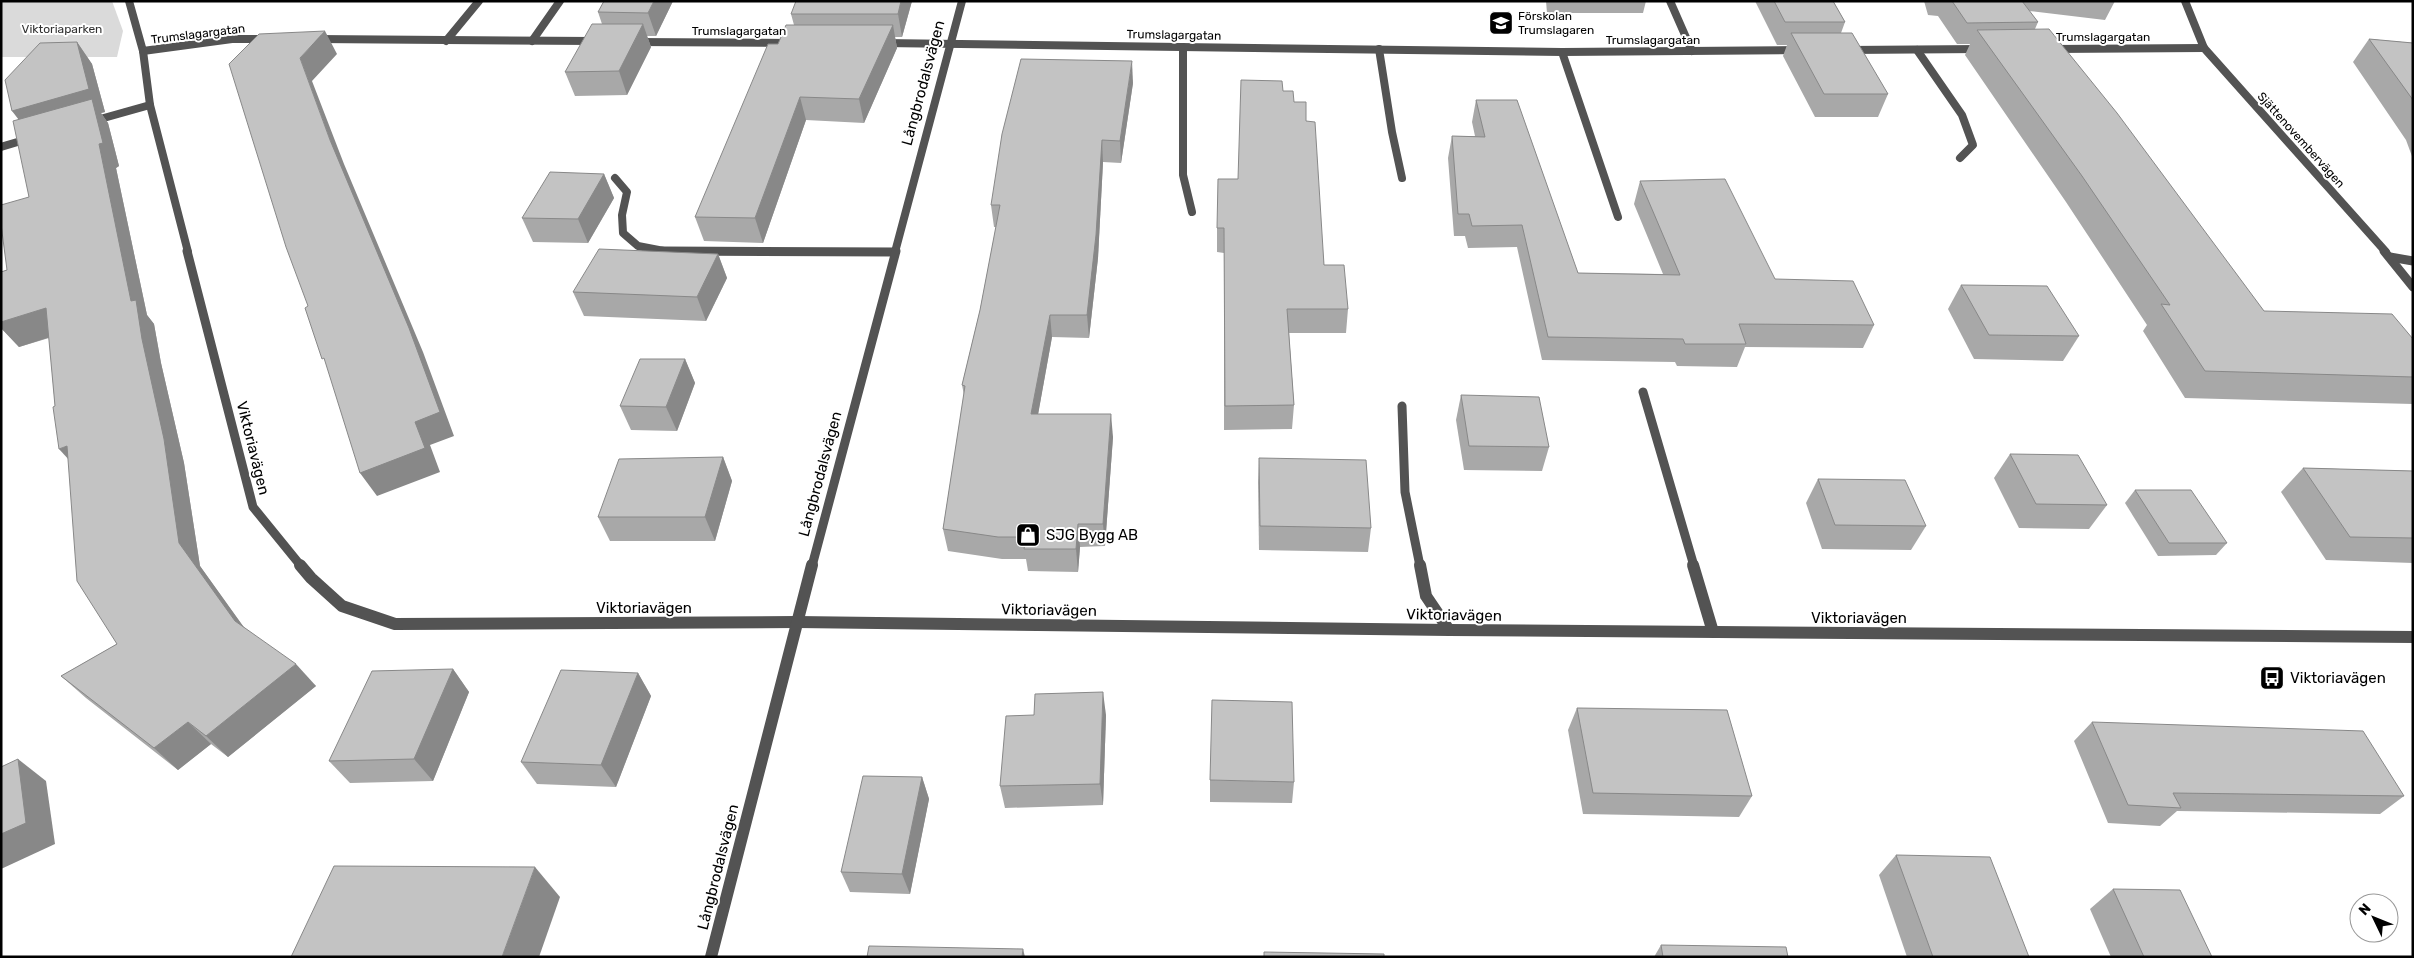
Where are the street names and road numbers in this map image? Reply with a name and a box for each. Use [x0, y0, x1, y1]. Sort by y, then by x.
street label: Långbrodalsvägen [898, 18, 948, 148]
street label: Trumslagargatan [150, 21, 246, 47]
street label: Trumslagargatan [692, 24, 786, 38]
street label: Trumslagargatan [1127, 27, 1221, 43]
street label: Trumslagargatan [2056, 30, 2150, 44]
street label: Trumslagargatan [1606, 33, 1700, 47]
street label: Sjättenovembervägen [2254, 89, 2348, 191]
street label: Viktoriavägen [233, 399, 273, 497]
street label: Långbrodalsvägen [795, 409, 845, 539]
street label: Viktoriavägen [596, 599, 692, 617]
street label: Viktoriavägen [1001, 600, 1097, 620]
street label: Viktoriavägen [1406, 605, 1502, 625]
street label: Viktoriavägen [1811, 609, 1907, 627]
street label: Långbrodalsvägen [694, 802, 742, 932]

